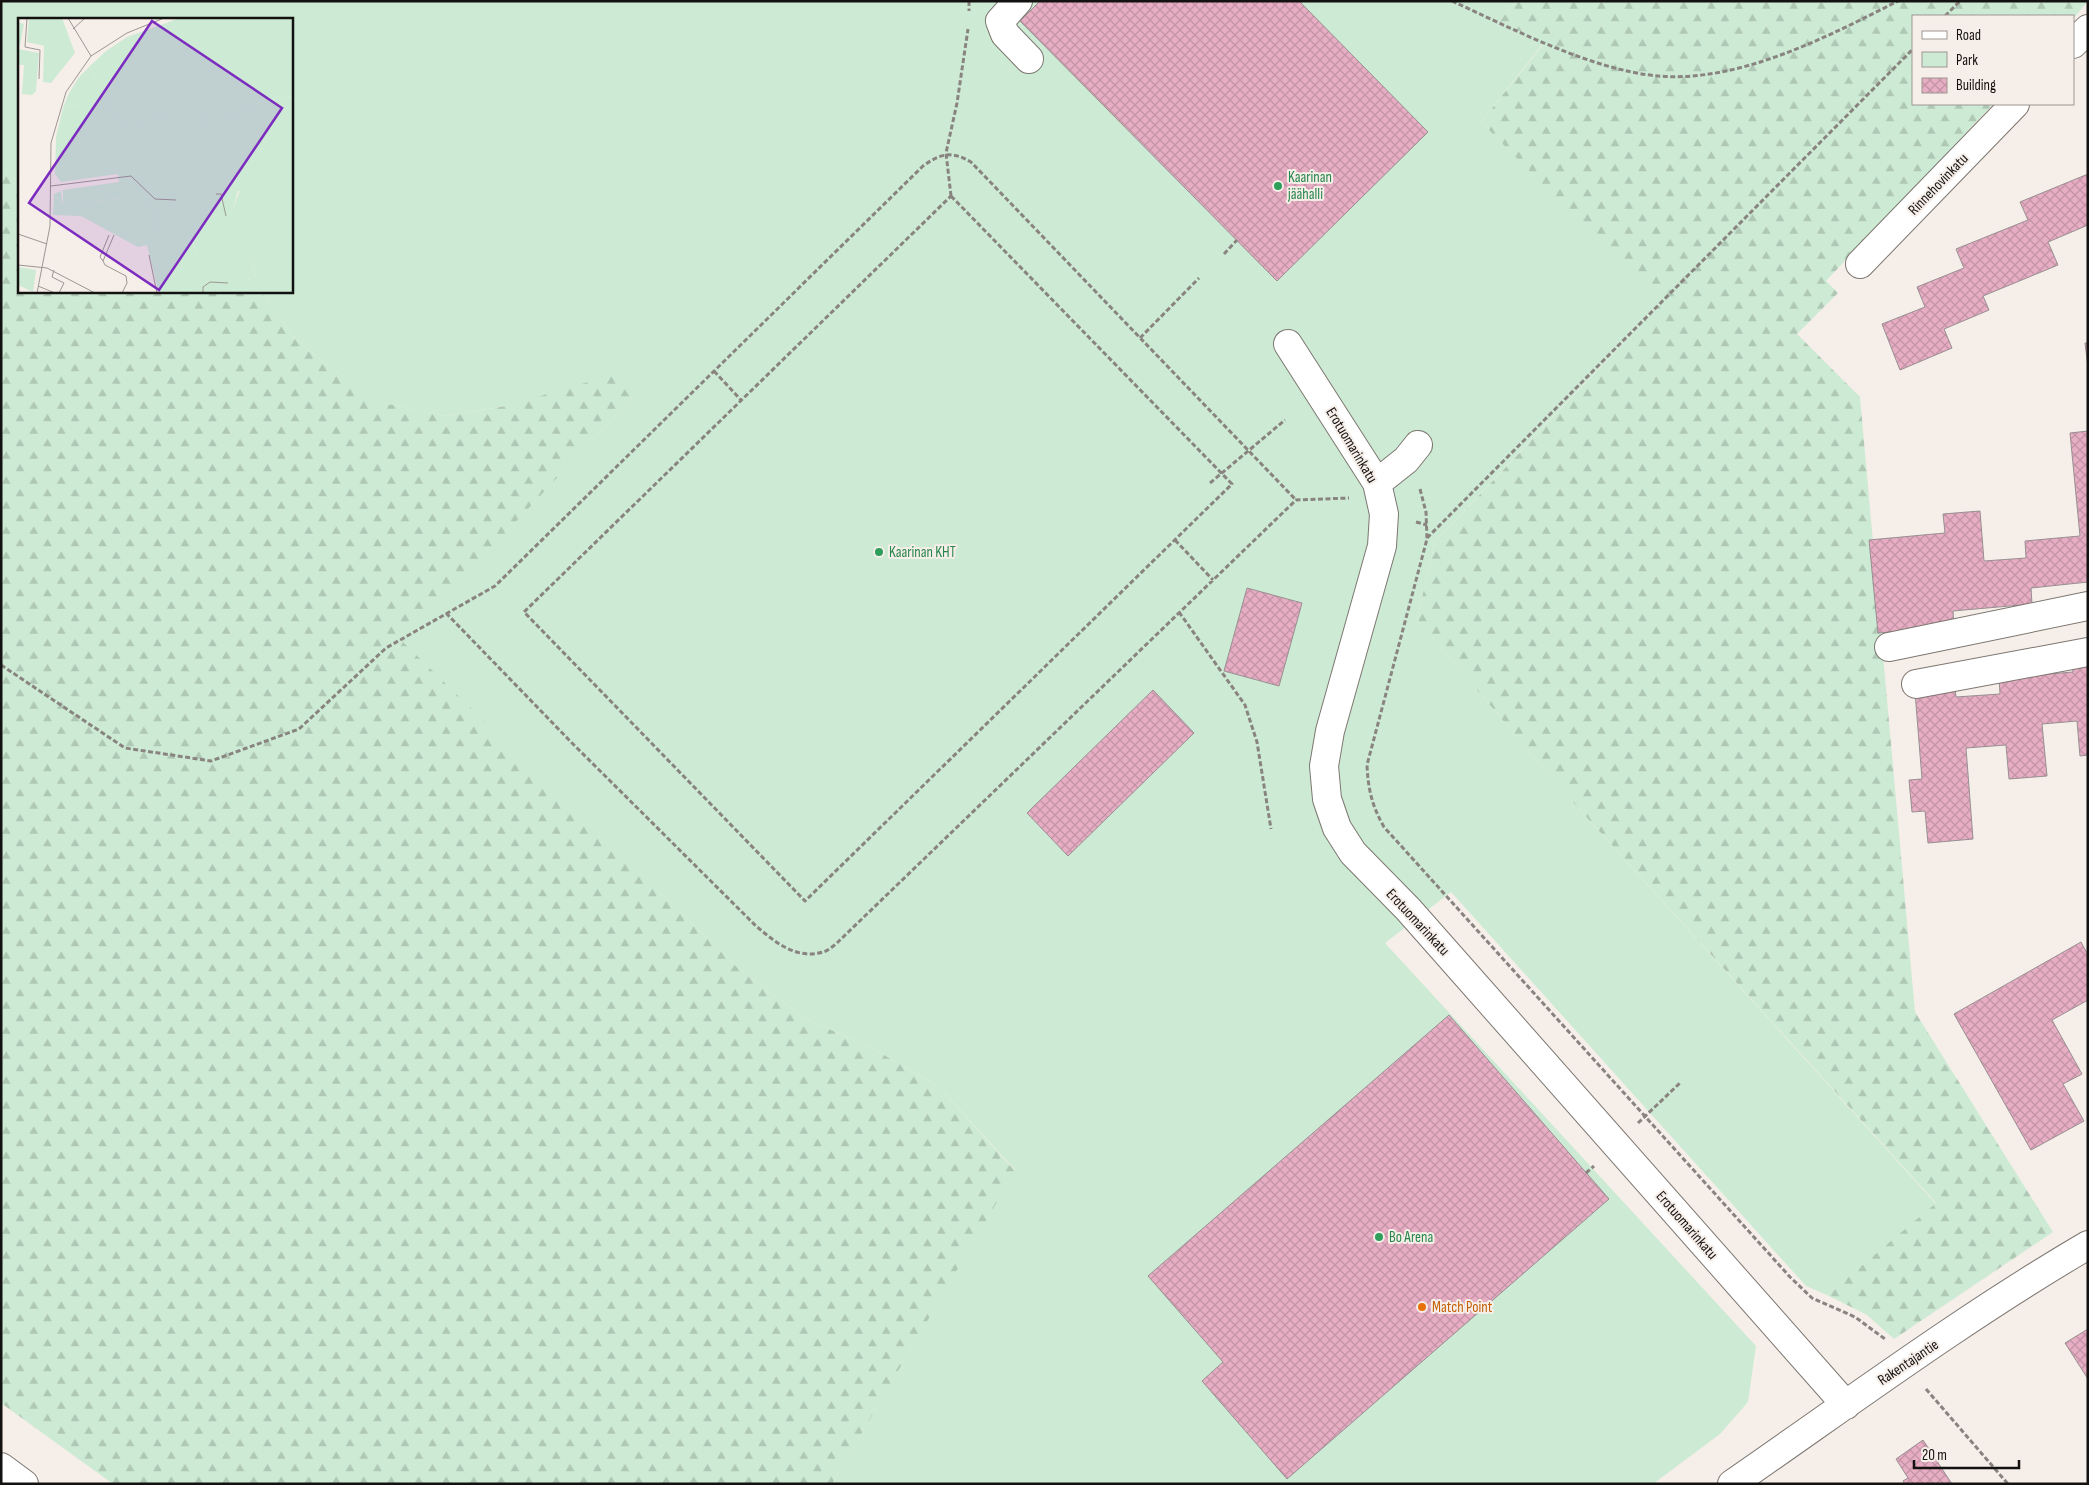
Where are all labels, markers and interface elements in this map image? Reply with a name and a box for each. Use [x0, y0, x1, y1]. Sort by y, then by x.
legend [1912, 15, 2074, 105]
inset map [18, 18, 292, 292]
text: Road [1956, 26, 1981, 45]
text: Park [1956, 51, 1978, 70]
text: Building [1956, 76, 1996, 95]
street label: Rinnehovinkatu [1904, 150, 1972, 219]
place label: Kaarinan jäähalli [1287, 168, 1332, 204]
marker: Kaarinan jäähalli [1272, 180, 1284, 192]
street label: Erotuomarinkatu [1322, 404, 1382, 486]
place label: Kaarinan KHT [889, 543, 956, 562]
marker: Kaarinan KHT [873, 546, 885, 558]
street label: Erotuomarinkatu [1382, 885, 1454, 960]
street label: Erotuomarinkatu [1652, 1187, 1722, 1264]
place label: Bo Arena [1389, 1228, 1434, 1247]
marker: Bo Arena [1373, 1231, 1385, 1243]
place label: Match Point [1432, 1298, 1493, 1317]
marker: Match Point [1416, 1301, 1428, 1313]
street label: Rakentajantie [1874, 1335, 1942, 1390]
scale bar [1914, 1438, 2019, 1470]
text: 20 m [1922, 1446, 1947, 1465]

